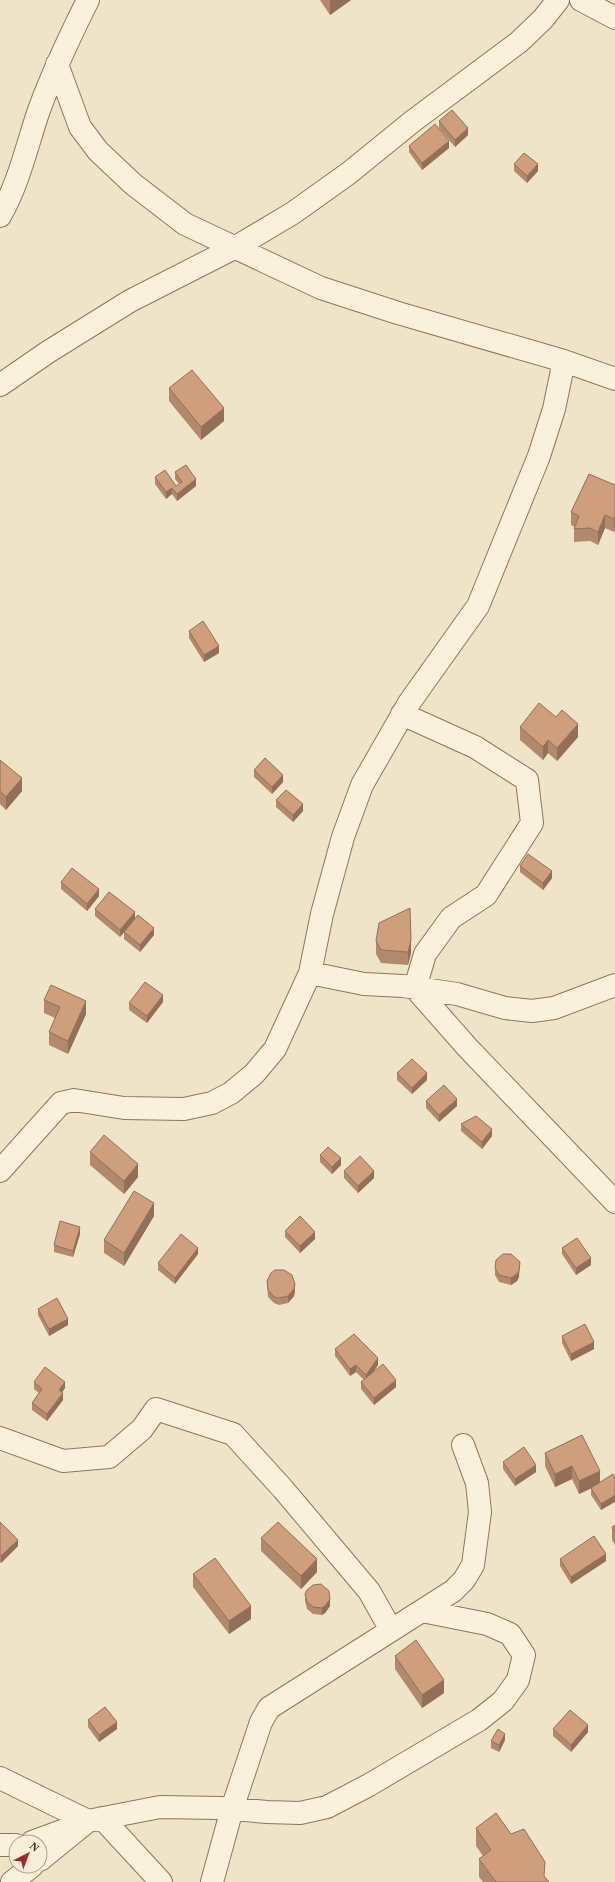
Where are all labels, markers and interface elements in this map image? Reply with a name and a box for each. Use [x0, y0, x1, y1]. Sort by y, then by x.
north arrow [8, 1834, 48, 1874]
text: N [28, 1839, 42, 1854]

